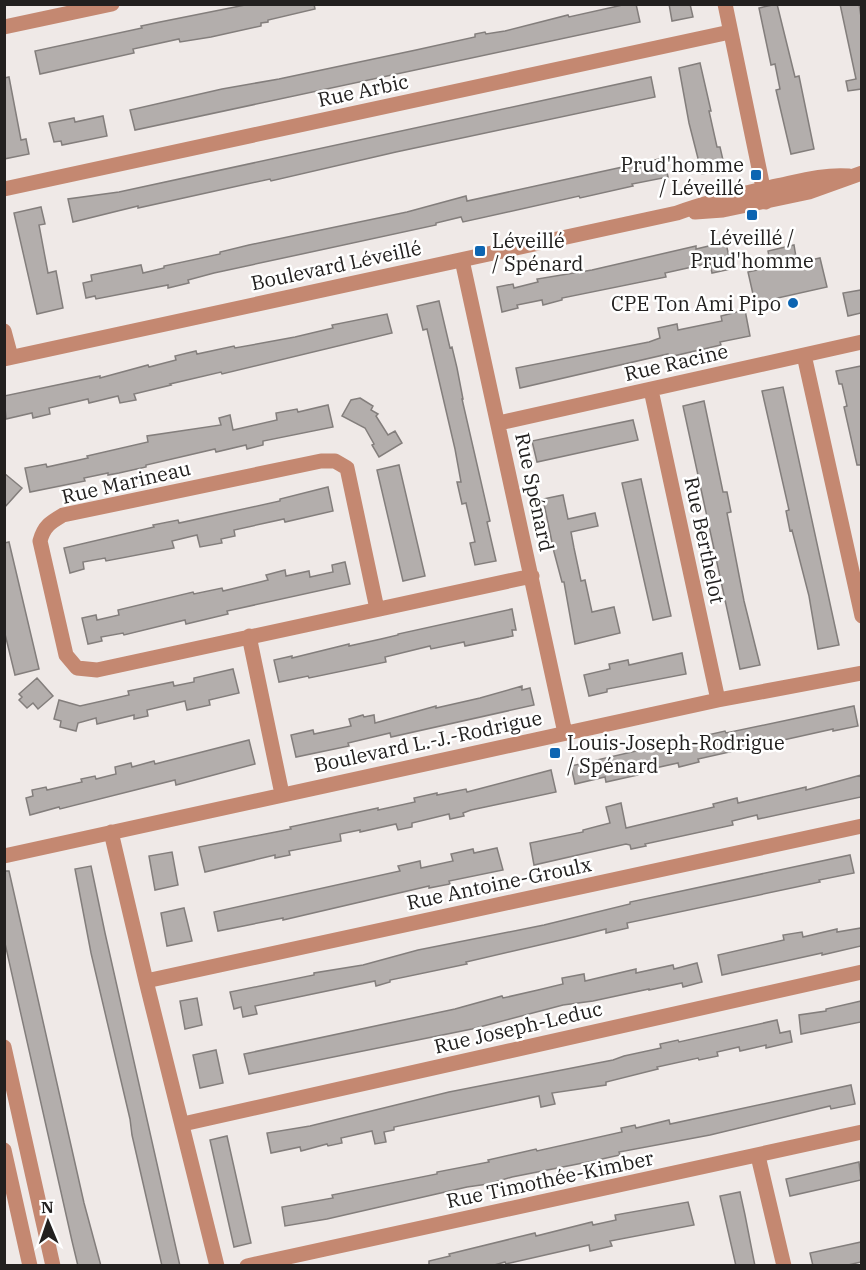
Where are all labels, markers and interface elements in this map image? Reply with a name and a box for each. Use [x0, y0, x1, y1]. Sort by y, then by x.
street label: Rue Arbic [315, 67, 411, 113]
place label: Prud'homme / Léveillé [620, 151, 744, 201]
marker: Prud'homme / Léveillé [749, 168, 763, 182]
marker: Léveillé / Prud'homme [745, 208, 759, 222]
place label: Léveillé / Prud'homme [690, 224, 814, 274]
place label: Léveillé / Spénard [492, 227, 584, 277]
street label: Boulevard Léveillé [248, 234, 424, 296]
marker: Léveillé / Spénard [473, 244, 487, 258]
place label: CPE Ton Ami Pipo [611, 290, 781, 317]
marker: CPE Ton Ami Pipo [786, 296, 800, 310]
street label: Rue Racine [622, 337, 730, 387]
street label: Rue Spénard [509, 430, 561, 554]
street label: Rue Marineau [59, 454, 193, 510]
street label: Rue Berthelot [678, 474, 732, 606]
street label: Boulevard L.-J.-Rodrigue [312, 704, 544, 778]
place label: Louis-Joseph-Rodrigue / Spénard [567, 729, 785, 779]
marker: Louis-Joseph-Rodrigue / Spénard [548, 746, 562, 760]
street label: Rue Antoine-Groulx [404, 850, 594, 916]
street label: Rue Joseph-Leduc [431, 994, 605, 1060]
street label: Rue Timothée-Kimber [444, 1144, 656, 1214]
north arrow [18, 1192, 78, 1252]
text: N [41, 1197, 54, 1217]

